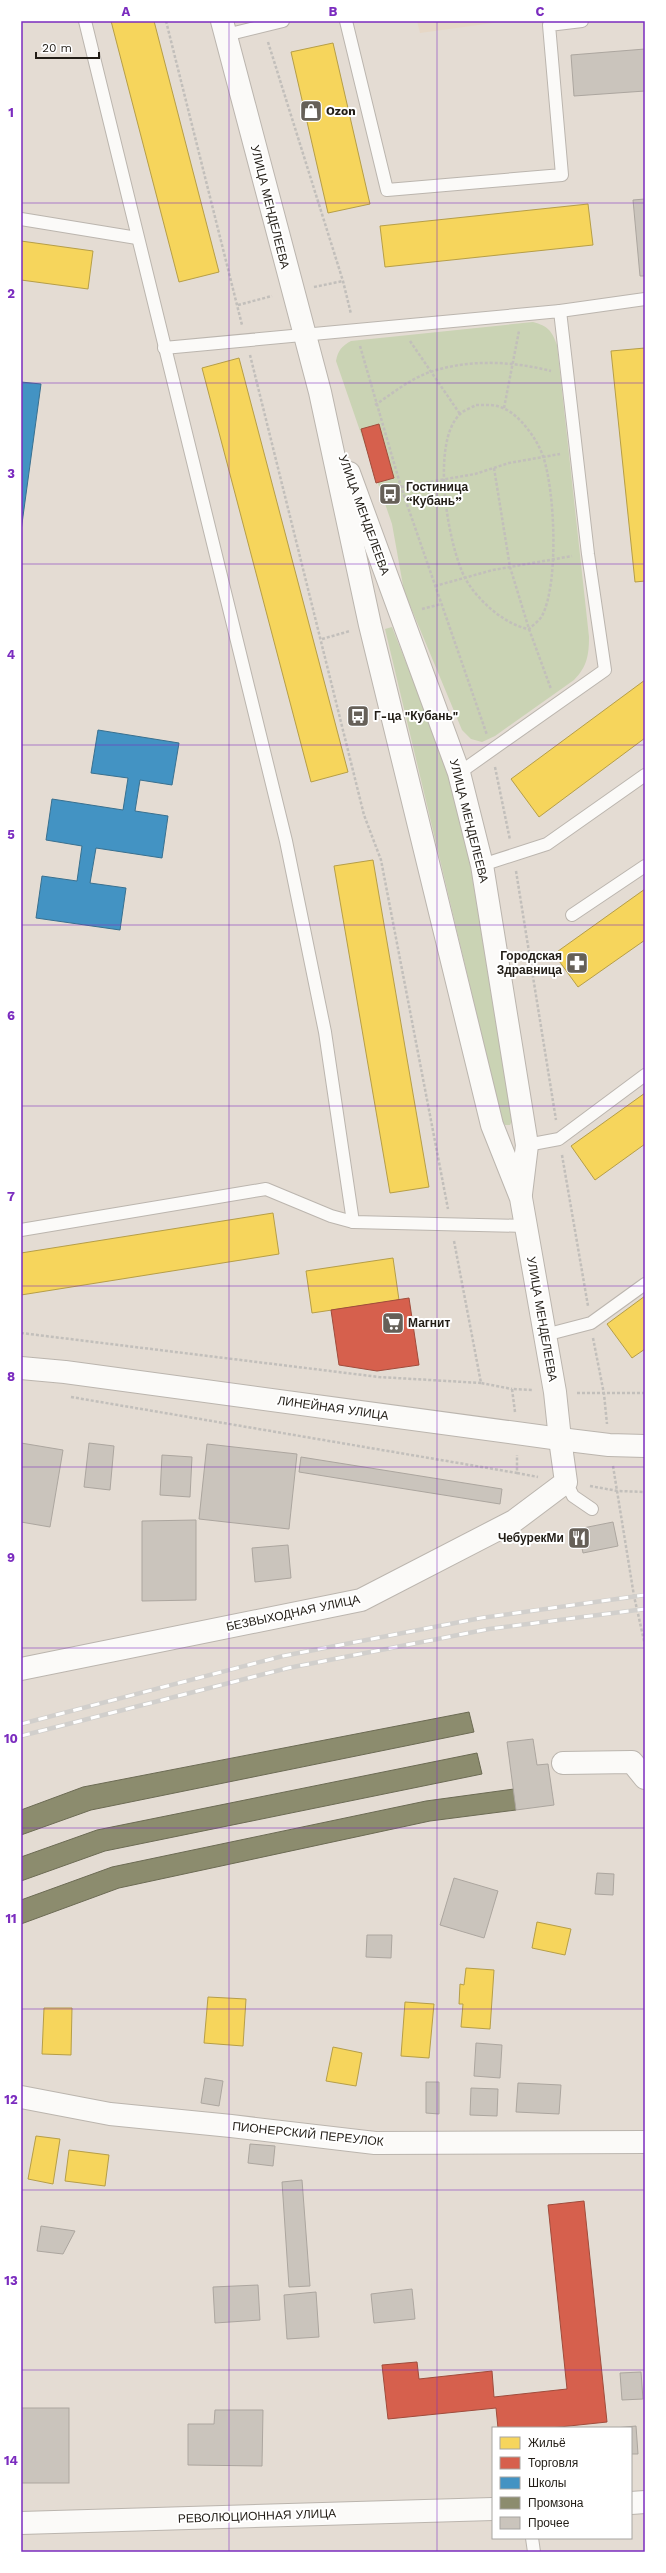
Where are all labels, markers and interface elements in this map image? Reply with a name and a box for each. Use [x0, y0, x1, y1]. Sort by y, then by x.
text: A [122, 4, 131, 19]
text: B [329, 4, 338, 19]
text: C [536, 4, 545, 19]
scale bar [36, 34, 99, 60]
text: 20 m [42, 41, 72, 55]
shop icon: Ozon [298, 98, 324, 124]
place label: Ozon [326, 104, 356, 118]
text: 1 [8, 105, 14, 120]
street label: УЛИЦА МЕНДЕЛЕЕВА [248, 144, 292, 270]
text: 2 [7, 286, 15, 301]
street label: УЛИЦА МЕНДЕЛЕЕВА [336, 453, 392, 577]
text: 3 [7, 466, 15, 481]
place label: Гостиница “Кубань” [406, 480, 468, 508]
bus stop icon: Гостиница “Кубань” [377, 481, 403, 507]
text: 4 [7, 647, 16, 662]
bus stop icon: Г-ца "Кубань" [345, 703, 371, 729]
place label: Г-ца "Кубань" [374, 709, 458, 723]
street label: УЛИЦА МЕНДЕЛЕЕВА [447, 758, 491, 884]
text: 5 [7, 827, 15, 842]
place label: Городская Здравница [497, 949, 562, 977]
pharmacy icon: Городская Здравница [564, 950, 590, 976]
text: 6 [7, 1008, 15, 1023]
text: 7 [7, 1189, 15, 1204]
street label: УЛИЦА МЕНДЕЛЕЕВА [524, 1255, 560, 1383]
supermarket icon: Магнит [380, 1310, 406, 1336]
place label: Магнит [408, 1316, 450, 1330]
text: 8 [7, 1369, 15, 1384]
street label: ЛИНЕЙНАЯ УЛИЦА [277, 1392, 389, 1423]
restaurant icon: ЧебурекМи [566, 1525, 592, 1551]
place label: ЧебурекМи [498, 1531, 564, 1545]
text: 9 [7, 1550, 15, 1565]
street label: БЕЗВЫХОДНАЯ УЛИЦА [225, 1592, 361, 1634]
text: 10 [4, 1731, 18, 1746]
text: 11 [5, 1911, 17, 1926]
text: 12 [4, 2092, 18, 2107]
street label: ПИОНЕРСКИЙ ПЕРЕУЛОК [232, 2118, 385, 2149]
text: 13 [4, 2273, 18, 2288]
legend [492, 2427, 632, 2539]
text: Жильё [528, 2436, 566, 2450]
text: 14 [4, 2453, 19, 2468]
text: Торговля [528, 2456, 578, 2470]
text: Школы [528, 2476, 566, 2490]
text: Промзона [528, 2496, 584, 2510]
street label: РЕВОЛЮЦИОННАЯ УЛИЦА [178, 2506, 336, 2526]
text: Прочее [528, 2516, 570, 2530]

